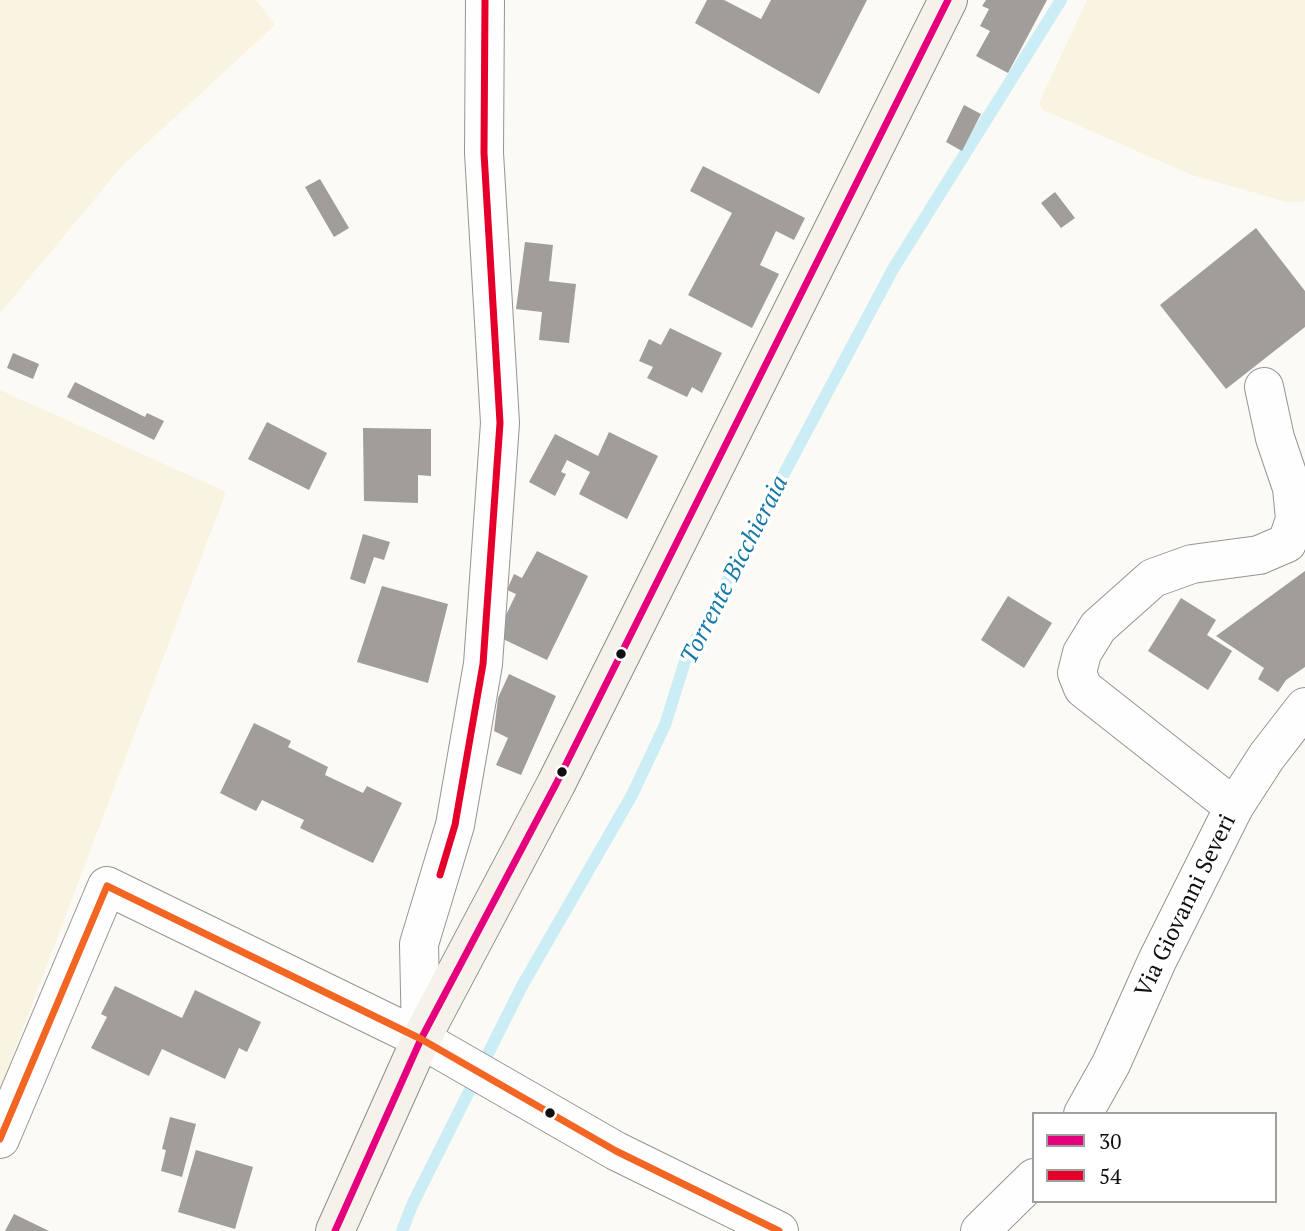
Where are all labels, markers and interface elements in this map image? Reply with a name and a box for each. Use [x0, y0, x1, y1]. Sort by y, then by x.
water label: Torrente Bicchieraia [675, 471, 795, 669]
unlabelled marker [614, 647, 628, 661]
unlabelled marker [555, 765, 569, 779]
street label: Via Giovanni Severi [1130, 810, 1242, 1002]
unlabelled marker [543, 1106, 557, 1120]
legend [1032, 1112, 1277, 1203]
text: 30 [1099, 1127, 1121, 1155]
text: 54 [1099, 1162, 1121, 1190]

